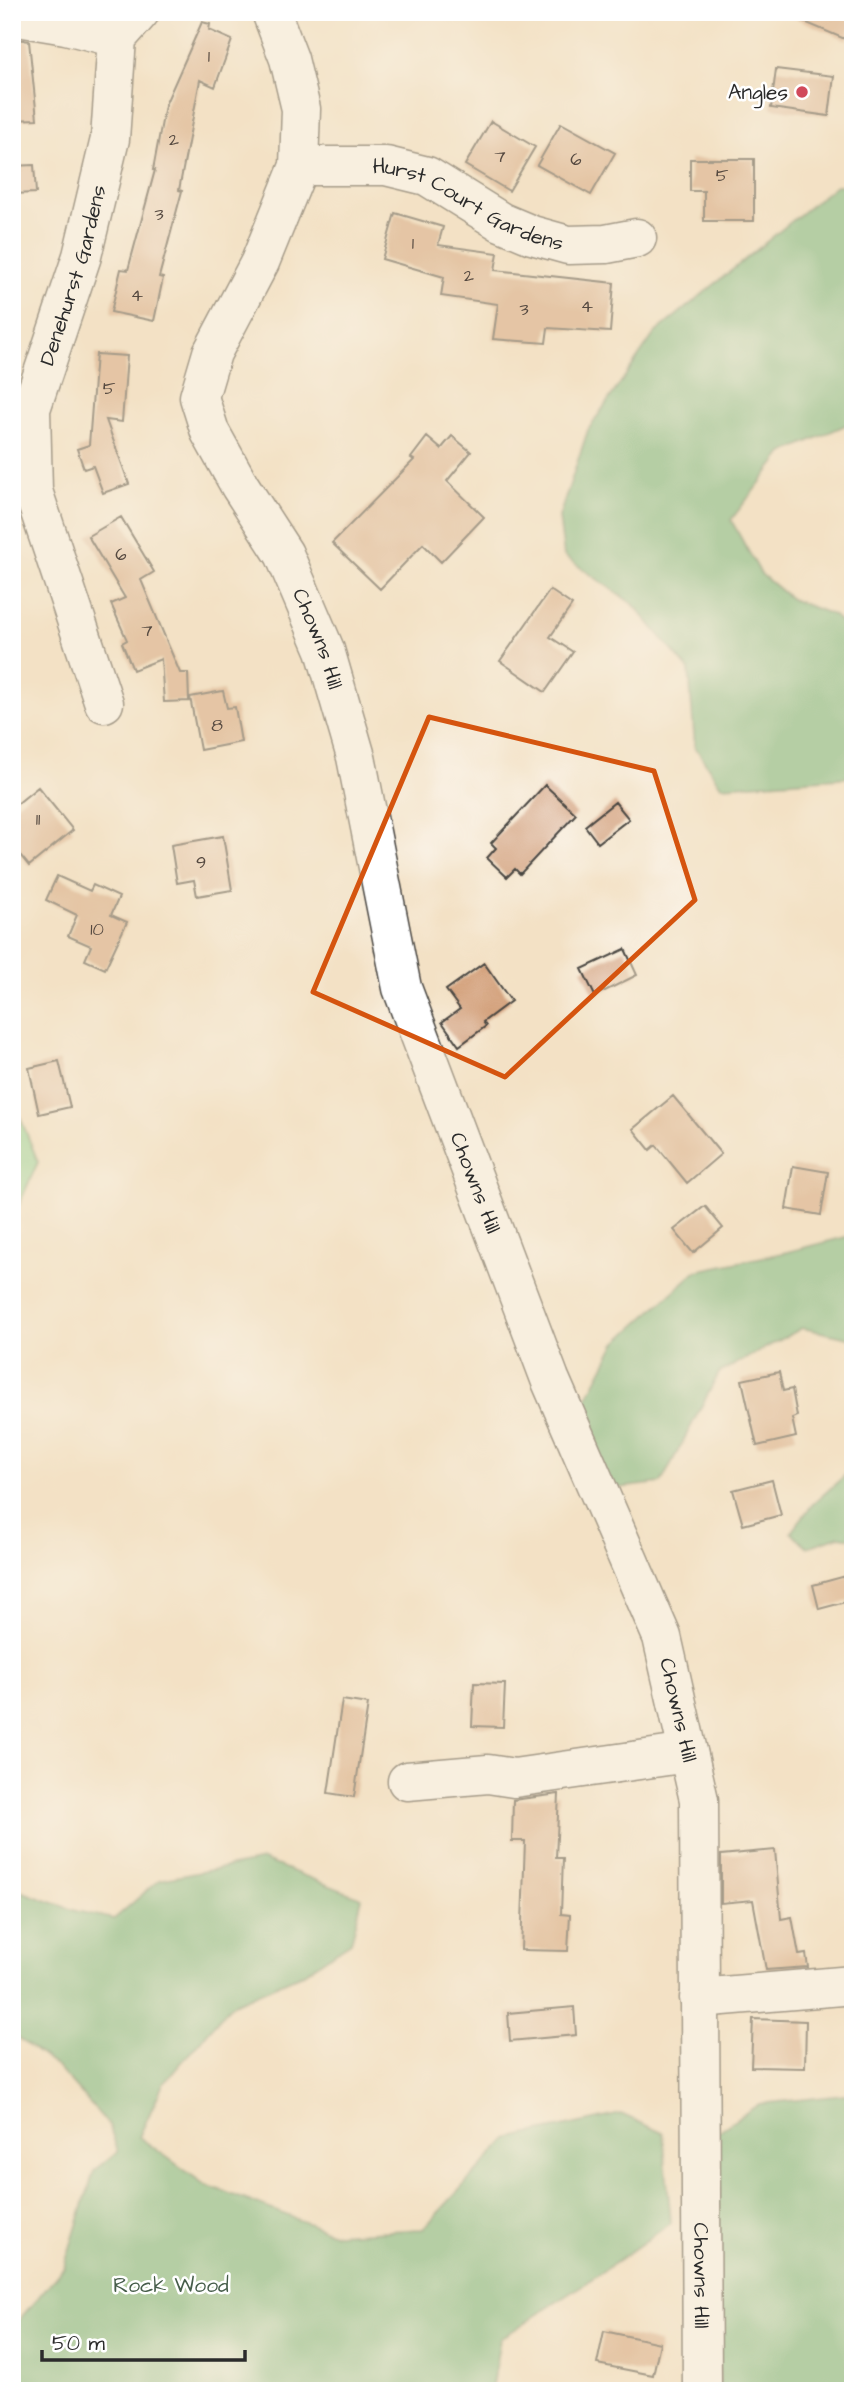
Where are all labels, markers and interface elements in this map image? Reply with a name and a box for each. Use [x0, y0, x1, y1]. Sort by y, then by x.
house number: 1 [208, 44, 210, 69]
place label: Angles [728, 78, 788, 109]
marker: Angles [794, 84, 810, 100]
house number: 2 [169, 127, 180, 152]
house number: 7 [494, 144, 506, 169]
house number: 6 [570, 147, 582, 172]
street label: Hurst Court Gardens [373, 152, 567, 258]
house number: 5 [716, 163, 729, 188]
street label: Denehurst Gardens [33, 182, 113, 369]
house number: 3 [154, 202, 164, 227]
house number: 1 [412, 231, 414, 256]
house number: 2 [464, 263, 475, 288]
house number: 4 [131, 283, 143, 308]
house number: 4 [581, 294, 593, 319]
house number: 3 [519, 297, 529, 322]
house number: 5 [103, 376, 116, 401]
house number: 6 [115, 542, 127, 567]
street label: Chowns Hill [285, 584, 350, 693]
house number: 7 [141, 618, 153, 643]
house number: 8 [211, 713, 223, 738]
house number: 11 [36, 807, 40, 832]
house number: 9 [196, 850, 206, 875]
house number: 10 [90, 917, 104, 942]
street label: Chowns Hill [443, 1128, 508, 1237]
street label: Chowns Hill [652, 1655, 704, 1765]
street label: Chowns Hill [686, 2222, 716, 2329]
park label: Rock Wood [113, 2271, 229, 2300]
scale bar [42, 2319, 245, 2363]
text: 50 m [52, 2329, 106, 2358]

